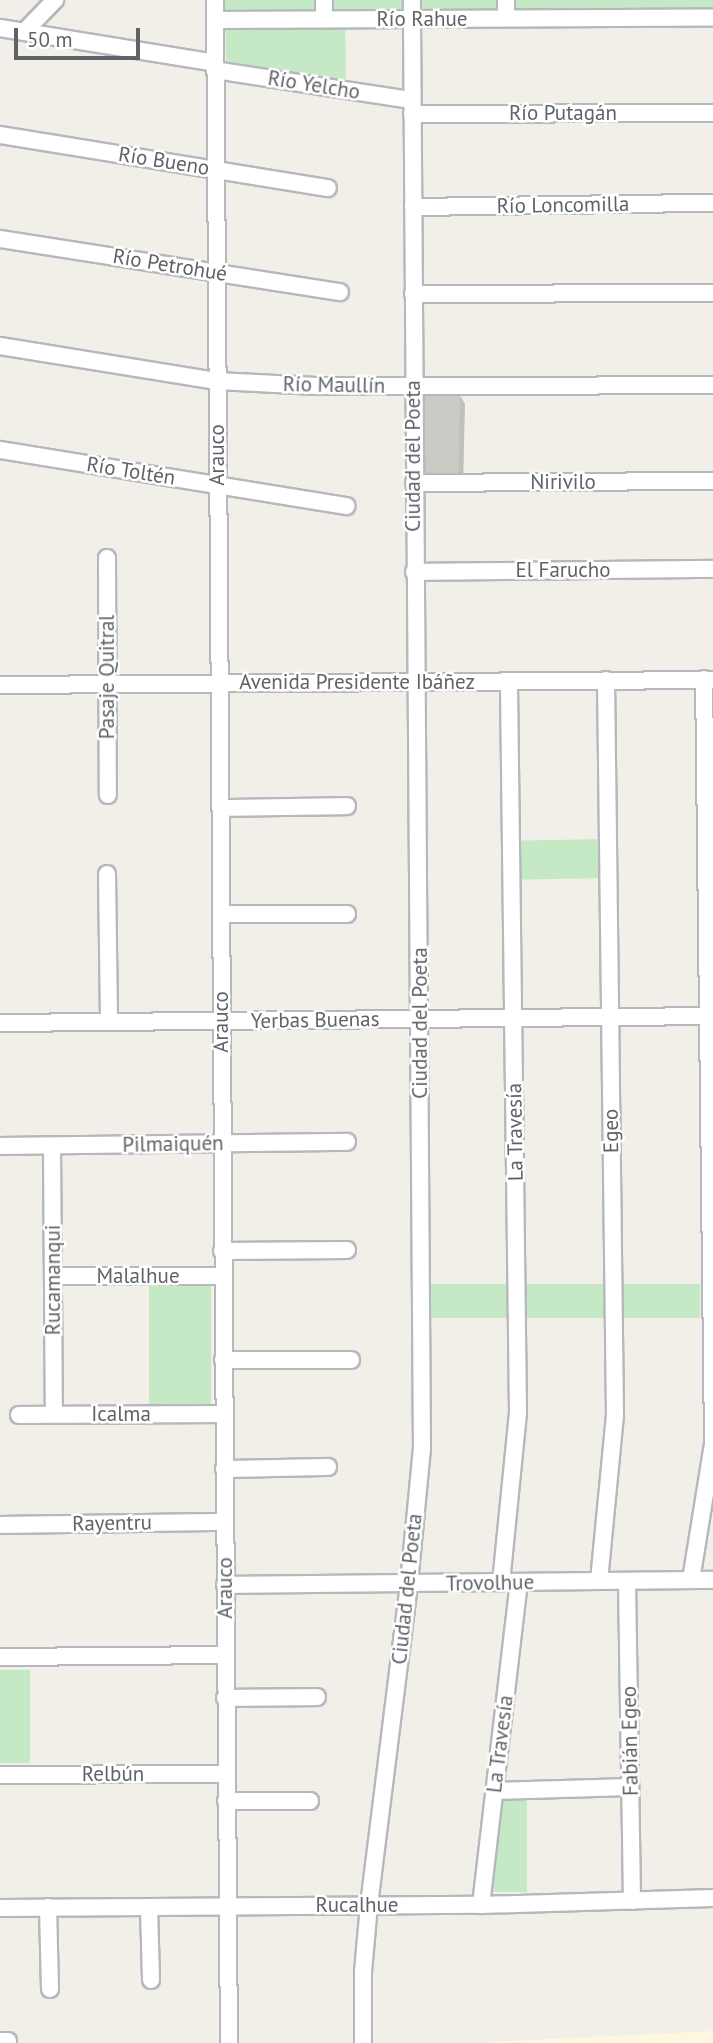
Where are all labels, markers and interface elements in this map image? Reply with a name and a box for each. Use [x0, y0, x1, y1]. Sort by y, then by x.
street label: Río Rahue [377, 6, 467, 32]
scale bar [18, 14, 144, 58]
text: 50 m [27, 26, 73, 53]
street label: Río Yelcho [266, 65, 362, 105]
street label: Río Putagán [509, 100, 617, 126]
street label: Río Bueno [117, 141, 211, 181]
street label: Río Loncomilla [496, 191, 630, 219]
street label: Río Petrohué [111, 244, 229, 286]
street label: Río Maullín [283, 372, 385, 398]
street label: Ciudad del Poeta [400, 380, 426, 532]
street label: Arauco [204, 424, 230, 486]
street label: Río Toltén [84, 452, 178, 490]
street label: Nirivilo [530, 469, 596, 495]
street label: El Farucho [516, 557, 610, 583]
street label: Pasaje Quitral [94, 615, 120, 739]
street label: Avenida Presidente Ibáñez [239, 669, 475, 695]
street label: Ciudad del Poeta [407, 947, 433, 1099]
street label: Arauco [208, 991, 234, 1053]
street label: Yerbas Buenas [250, 1006, 380, 1034]
street label: La Travesía [502, 1082, 528, 1182]
street label: Egeo [598, 1109, 624, 1153]
street label: Pilmaiquén [122, 1131, 224, 1157]
street label: Rucamanqui [40, 1225, 66, 1335]
street label: Malalhue [96, 1263, 180, 1289]
street label: Icalma [91, 1401, 151, 1427]
street label: Rayentru [72, 1510, 152, 1536]
street label: Ciudad del Poeta [387, 1512, 427, 1666]
street label: Arauco [212, 1557, 238, 1619]
street label: Trovolhue [446, 1570, 534, 1596]
street label: Fabián Egeo [616, 1686, 644, 1796]
street label: La Travesía [481, 1693, 519, 1795]
street label: Relbún [82, 1761, 144, 1787]
street label: Rucalhue [315, 1892, 399, 1918]

